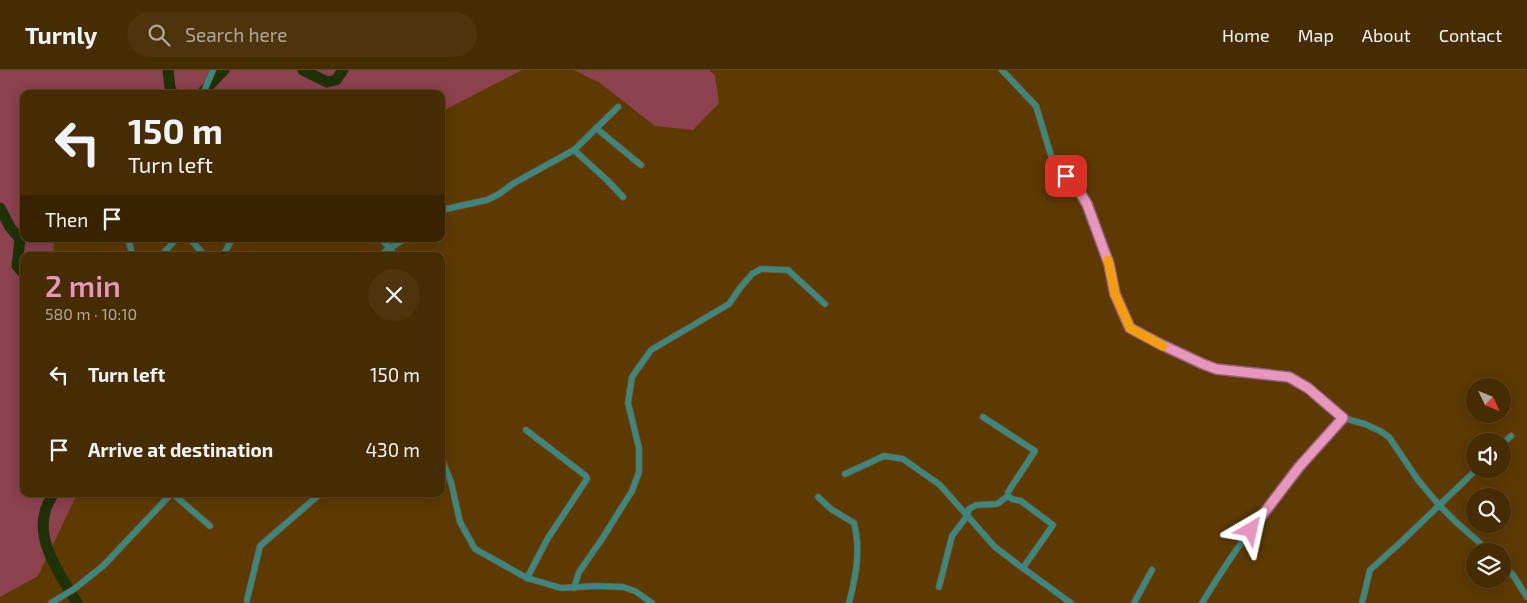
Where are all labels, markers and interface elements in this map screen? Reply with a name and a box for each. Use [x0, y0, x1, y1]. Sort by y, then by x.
search box [127, 12, 477, 57]
text: Turnly [25, 20, 97, 49]
icon: search [145, 21, 173, 49]
text: Search here [185, 23, 287, 46]
text: Home [1222, 24, 1270, 46]
text: Map [1298, 24, 1334, 46]
text: About [1362, 24, 1411, 46]
text: Contact [1439, 24, 1502, 46]
text: 150 m [128, 109, 223, 151]
icon: left [45, 110, 110, 175]
text: Turn left [128, 151, 213, 177]
pin [1045, 155, 1087, 197]
icon: arrive [1052, 162, 1080, 190]
icon: arrive [98, 205, 126, 233]
text: Then [45, 208, 88, 231]
text: 2 min [45, 267, 121, 303]
button: close [368, 269, 420, 321]
text: 580 m · 10:10 [45, 304, 137, 323]
icon: left [45, 361, 73, 389]
text: Turn left [88, 363, 165, 386]
text: 150 m [370, 363, 420, 386]
north arrow [1466, 378, 1511, 422]
map controls [1466, 378, 1511, 588]
button: sound [1466, 433, 1511, 478]
icon: arrive [45, 436, 73, 464]
text: Arrive at destination [88, 438, 273, 461]
text: 430 m [365, 438, 420, 461]
button: search [1466, 488, 1511, 533]
position arrow [1224, 503, 1276, 555]
button: layers [1466, 543, 1511, 588]

